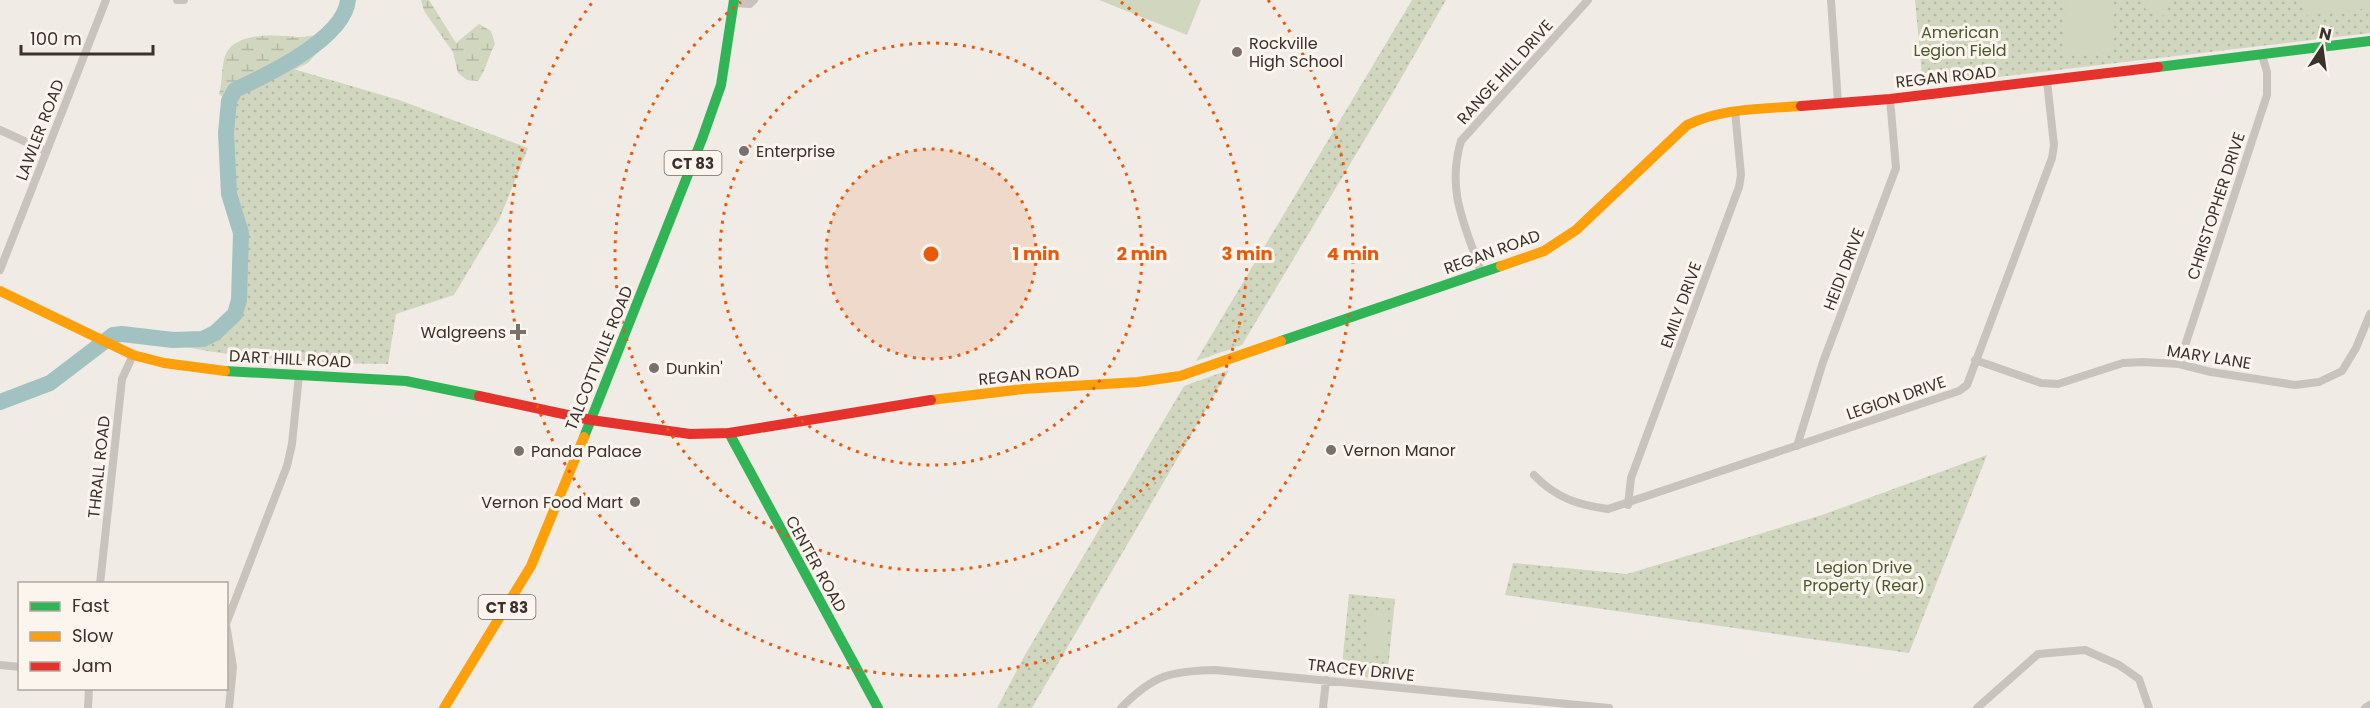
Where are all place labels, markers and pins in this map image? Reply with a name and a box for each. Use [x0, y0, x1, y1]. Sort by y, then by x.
place label: Rockville High School [1249, 32, 1343, 73]
marker: Rockville High School [1230, 45, 1244, 59]
place label: Enterprise [756, 140, 835, 163]
marker: Enterprise [737, 144, 751, 158]
centre of rings [921, 244, 941, 264]
place label: Walgreens [420, 321, 506, 344]
marker: Walgreens [511, 325, 525, 339]
place label: Dunkin' [666, 357, 723, 380]
marker: Dunkin' [647, 361, 661, 375]
place label: Vernon Manor [1343, 439, 1456, 462]
place label: Panda Palace [531, 440, 642, 463]
marker: Vernon Manor [1324, 443, 1338, 457]
marker: Panda Palace [512, 444, 526, 458]
place label: Vernon Food Mart [481, 491, 623, 514]
marker: Vernon Food Mart [628, 495, 642, 509]

